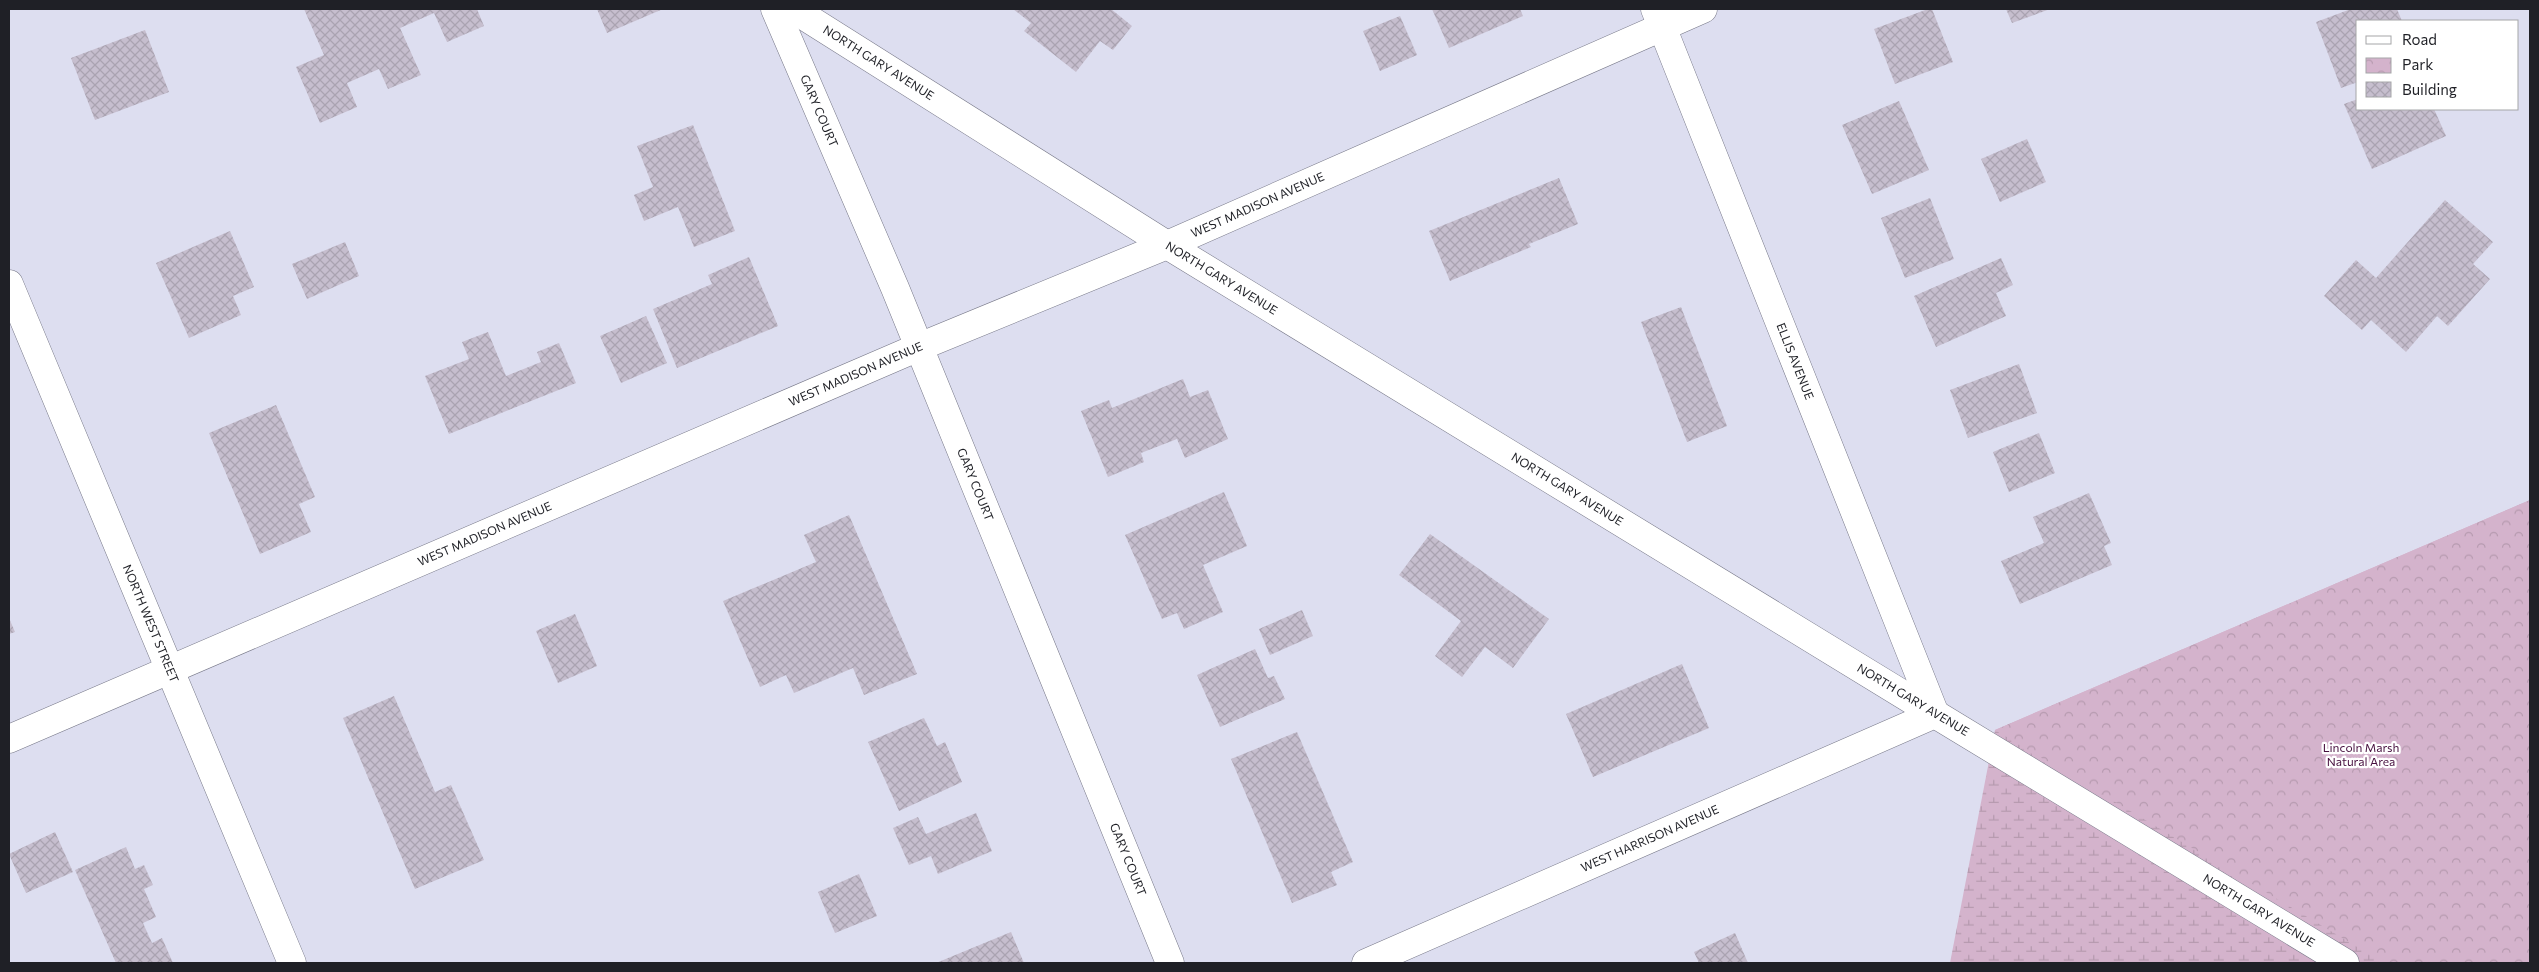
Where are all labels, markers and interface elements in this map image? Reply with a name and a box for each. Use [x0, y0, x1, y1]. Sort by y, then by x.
legend [2356, 20, 2519, 110]
street label: NORTH GARY AVENUE [821, 22, 937, 102]
text: Road [2402, 30, 2437, 48]
text: Park [2402, 55, 2433, 73]
street label: GARY COURT [798, 72, 842, 149]
text: Building [2402, 80, 2457, 98]
street label: WEST MADISON AVENUE [1188, 169, 1326, 240]
street label: NORTH GARY AVENUE [1163, 238, 1280, 317]
street label: ELLIS AVENUE [1774, 320, 1817, 401]
street label: WEST MADISON AVENUE [786, 338, 924, 408]
street label: GARY COURT [955, 446, 997, 523]
street label: NORTH GARY AVENUE [1509, 449, 1626, 528]
street label: WEST MADISON AVENUE [415, 498, 553, 568]
street label: NORTH WEST STREET [121, 562, 182, 685]
street label: NORTH GARY AVENUE [1855, 660, 1972, 738]
park label: Lincoln Marsh Natural Area [2323, 740, 2399, 768]
street label: WEST HARRISON AVENUE [1579, 802, 1721, 874]
street label: GARY COURT [1108, 821, 1150, 898]
street label: NORTH GARY AVENUE [2201, 871, 2318, 949]

